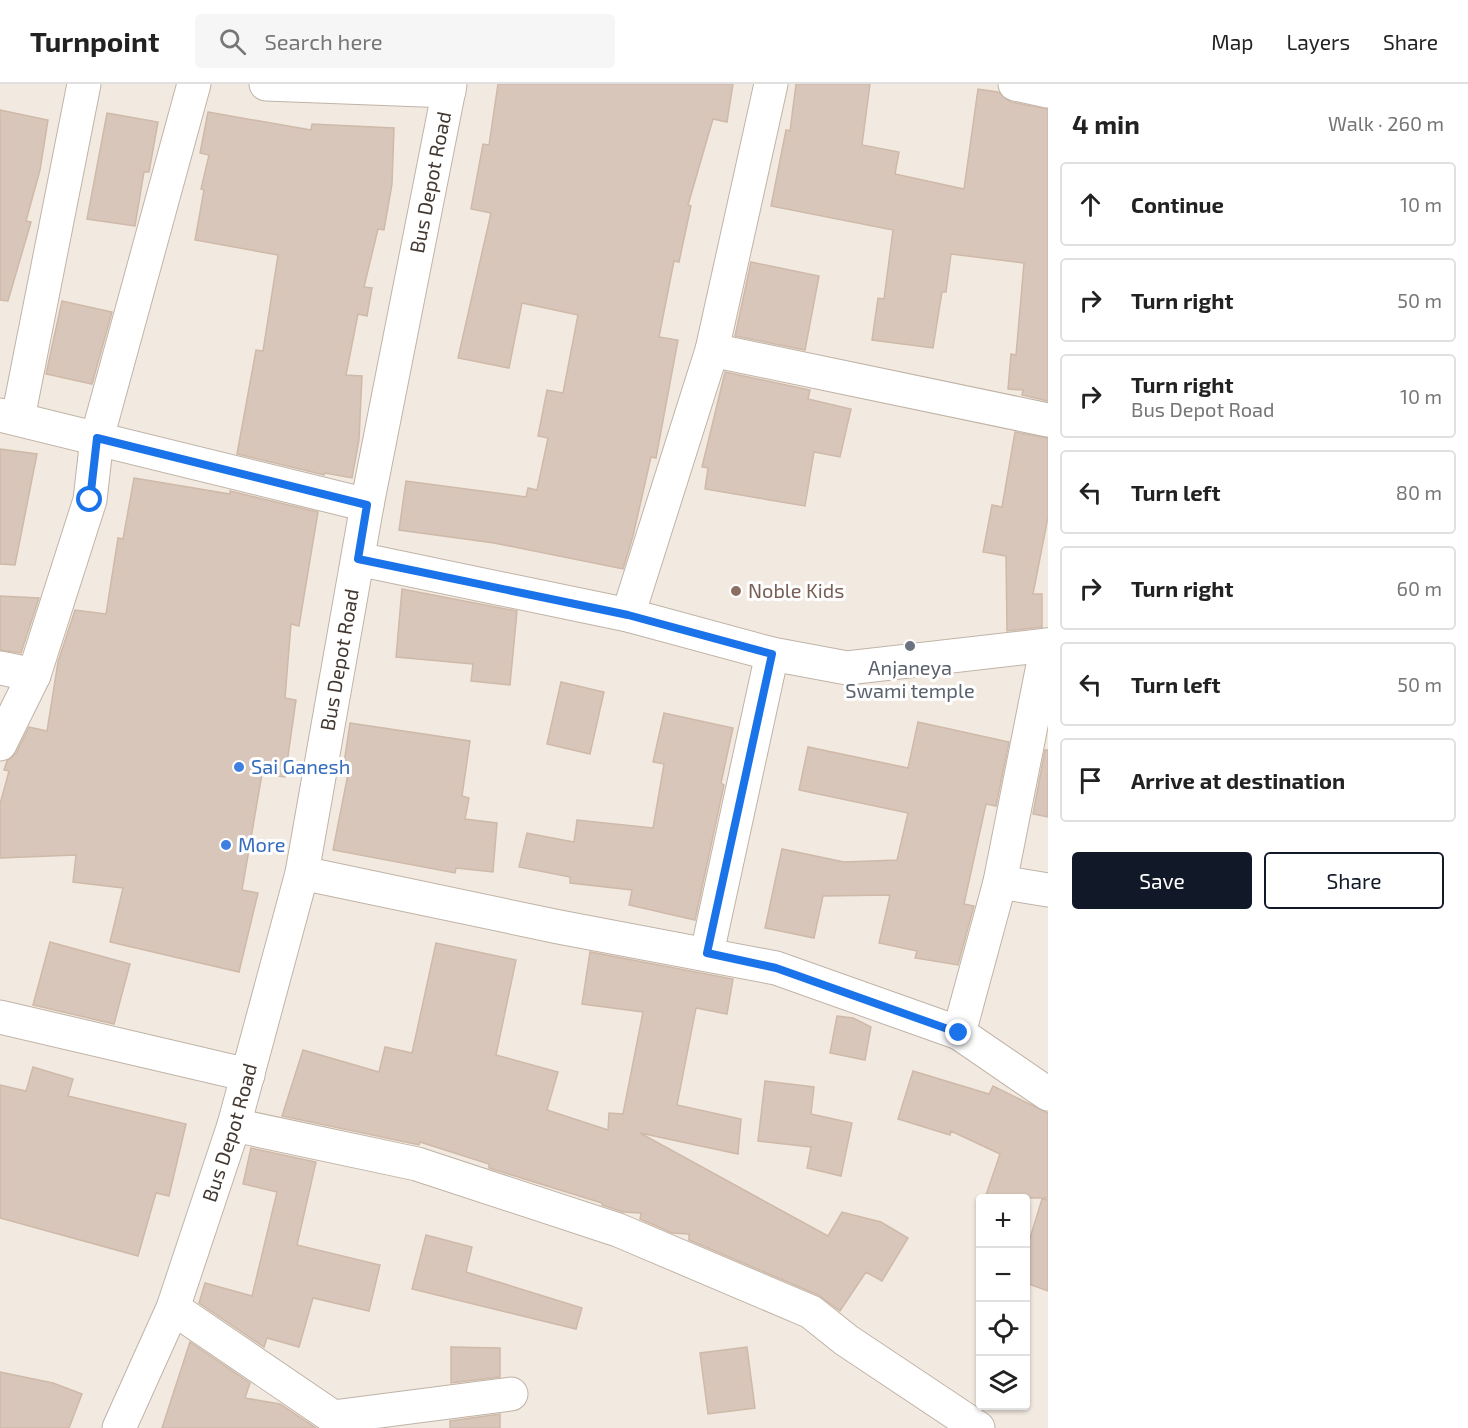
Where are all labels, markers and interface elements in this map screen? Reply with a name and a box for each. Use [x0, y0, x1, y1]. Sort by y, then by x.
search box [195, 14, 615, 68]
text: Turnpoint [30, 24, 159, 58]
icon: search [216, 25, 249, 58]
text: Search here [264, 28, 383, 54]
text: Map [1211, 29, 1253, 54]
text: Layers [1286, 29, 1350, 54]
text: Share [1383, 29, 1438, 54]
text: 4 min [1072, 108, 1140, 139]
street label: Bus Depot Road [404, 109, 455, 255]
text: Walk · 260 m [1328, 111, 1444, 135]
icon: ahead [1074, 188, 1107, 221]
text: Continue [1131, 191, 1224, 217]
text: 10 m [1400, 192, 1442, 216]
icon: right [1074, 284, 1107, 317]
text: Turn right [1131, 287, 1233, 313]
text: 50 m [1397, 288, 1442, 312]
text: Turn right [1131, 371, 1233, 397]
icon: right [1074, 380, 1107, 413]
text: 10 m [1400, 384, 1442, 408]
text: Bus Depot Road [1131, 397, 1275, 421]
icon: left [1074, 476, 1107, 509]
text: Turn left [1131, 479, 1220, 505]
text: 80 m [1396, 480, 1442, 504]
route start [76, 486, 102, 512]
icon: right [1074, 572, 1107, 605]
text: Turn right [1131, 575, 1233, 601]
text: 60 m [1397, 576, 1442, 600]
place label: Noble Kids [748, 578, 844, 602]
marker: Noble Kids [729, 584, 743, 598]
street label: Bus Depot Road [314, 587, 363, 732]
marker: Anjaneya Swami temple [903, 639, 917, 653]
place label: Anjaneya Swami temple [845, 655, 975, 702]
icon: left [1074, 668, 1107, 701]
text: Turn left [1131, 671, 1220, 697]
text: 50 m [1397, 672, 1442, 696]
place label: Sai Ganesh [251, 754, 350, 778]
marker: Sai Ganesh [232, 760, 246, 774]
icon: arrive [1074, 764, 1107, 797]
text: Arrive at destination [1131, 767, 1345, 793]
place label: More [238, 832, 285, 856]
marker: More [219, 838, 233, 852]
button: Save [1072, 852, 1252, 909]
button: Share [1264, 852, 1444, 909]
route end [945, 1019, 971, 1045]
street label: Bus Depot Road [196, 1060, 261, 1205]
map controls [976, 1194, 1030, 1410]
button: + [976, 1194, 1030, 1248]
button: − [976, 1248, 1030, 1302]
button: locate [976, 1302, 1030, 1356]
button: layers [976, 1356, 1030, 1410]

